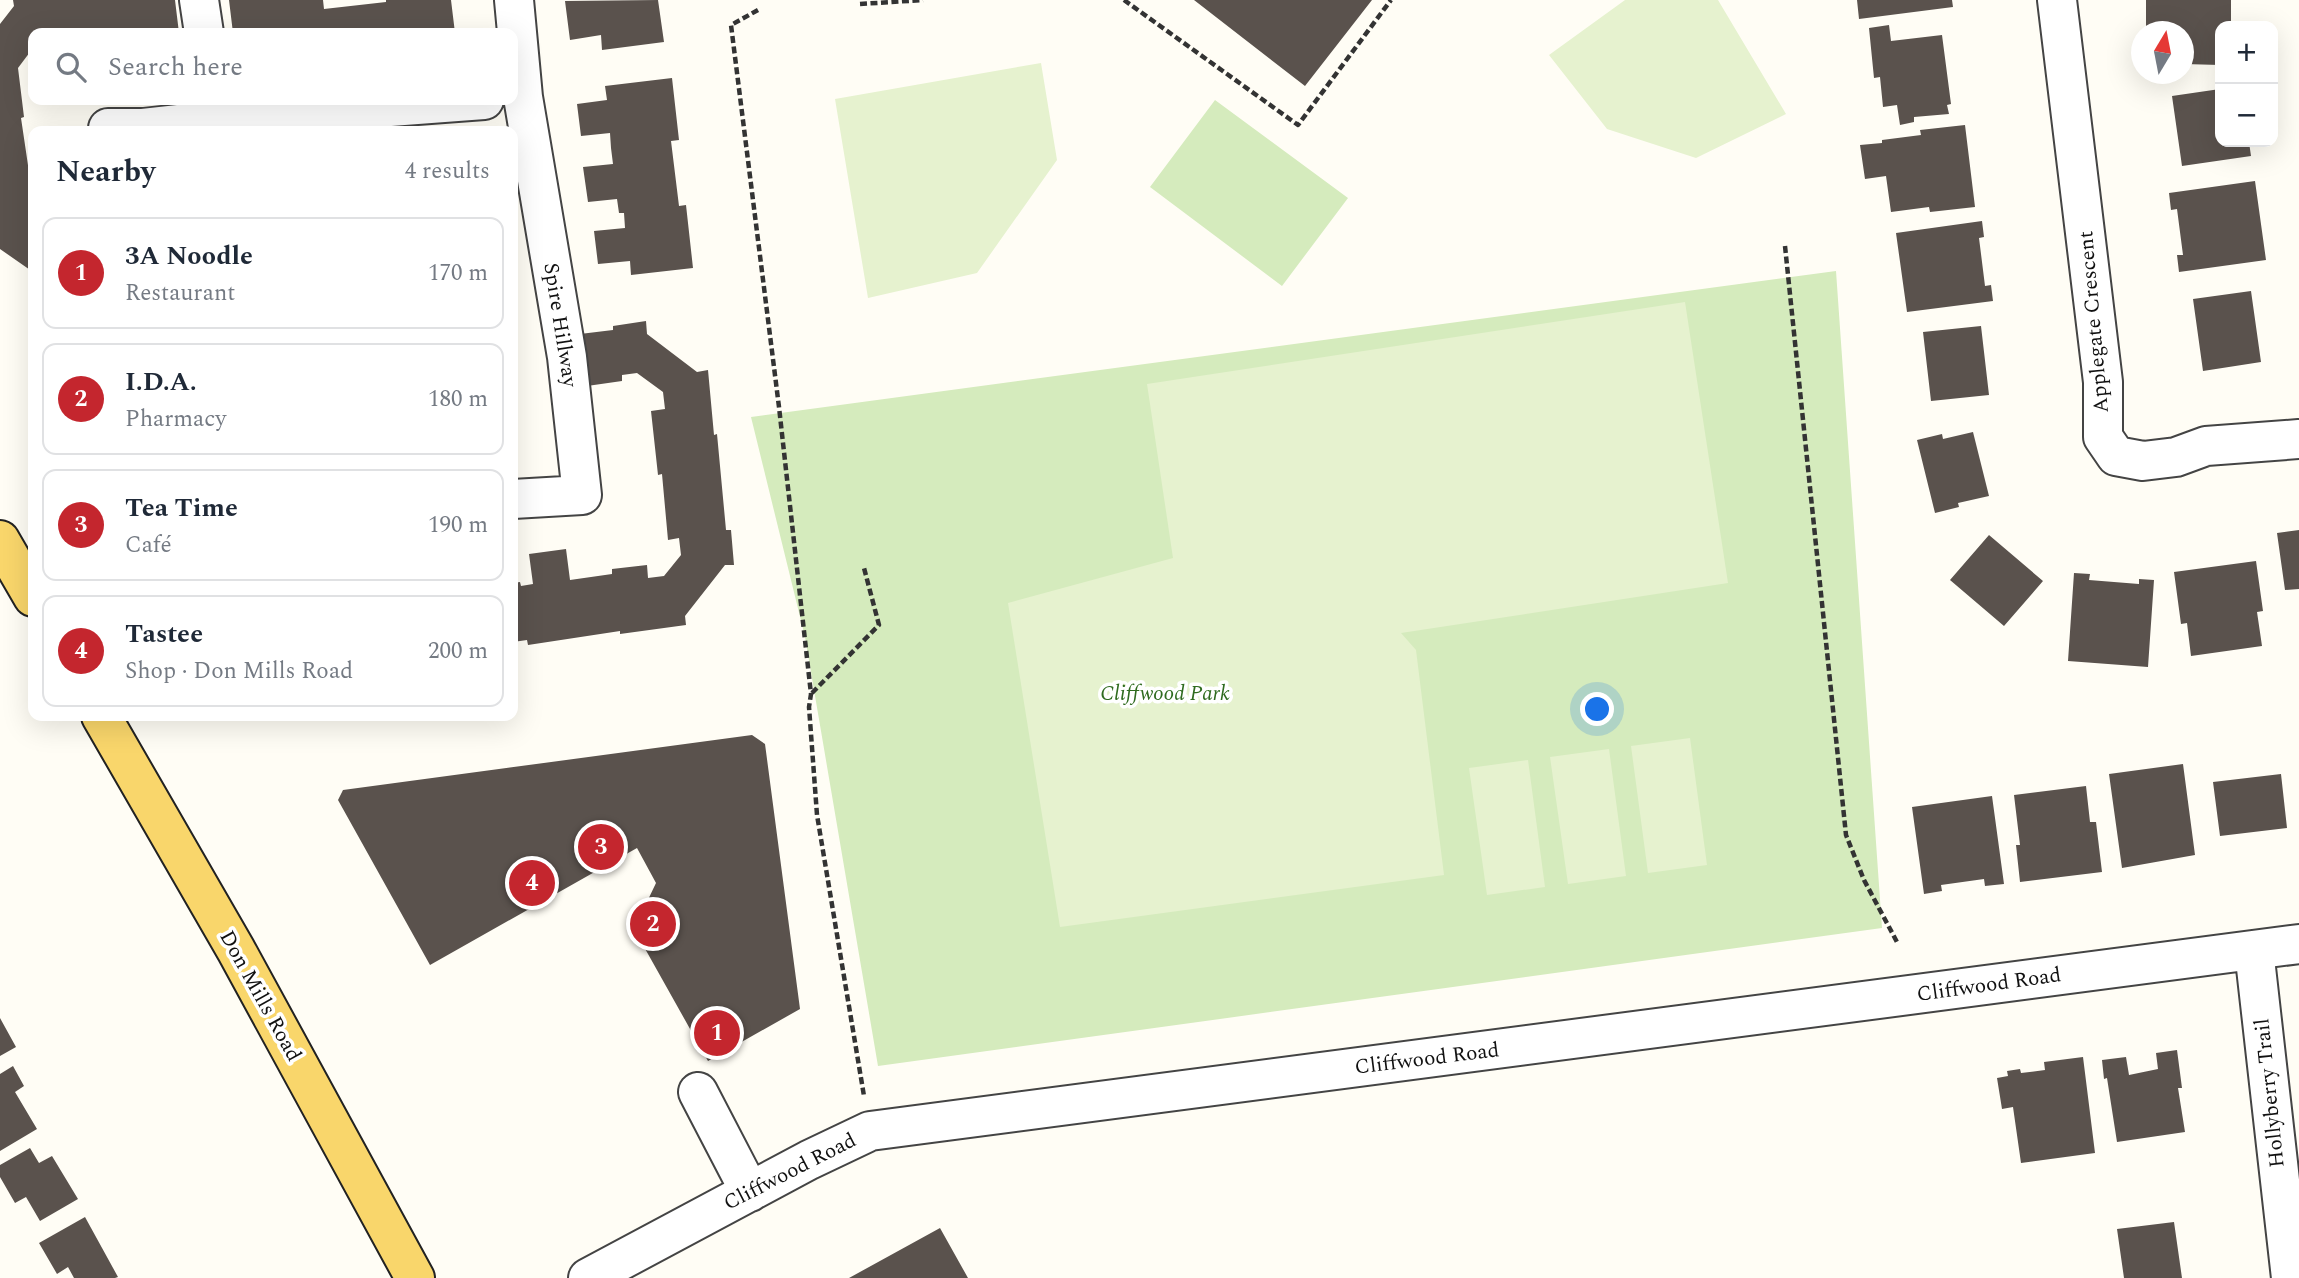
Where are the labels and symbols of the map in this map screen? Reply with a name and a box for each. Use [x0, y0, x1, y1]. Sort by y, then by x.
north arrow [2131, 21, 2194, 84]
street label: Applegate Crescent [2070, 229, 2118, 415]
street label: Spire Hillway [534, 261, 586, 390]
park label: Cliffwood Park [1100, 678, 1230, 710]
your location [1580, 692, 1614, 726]
pin: 3 [578, 821, 624, 873]
pin: 4 [509, 857, 555, 909]
pin: 2 [630, 898, 676, 950]
street label: Don Mills Road [211, 924, 309, 1068]
street label: Cliffwood Road [1915, 959, 2063, 1011]
pin: 1 [694, 1007, 740, 1059]
street label: Hollyberry Trail [2246, 1017, 2294, 1169]
street label: Cliffwood Road [1353, 1034, 1501, 1084]
street label: Cliffwood Road [718, 1125, 862, 1219]

